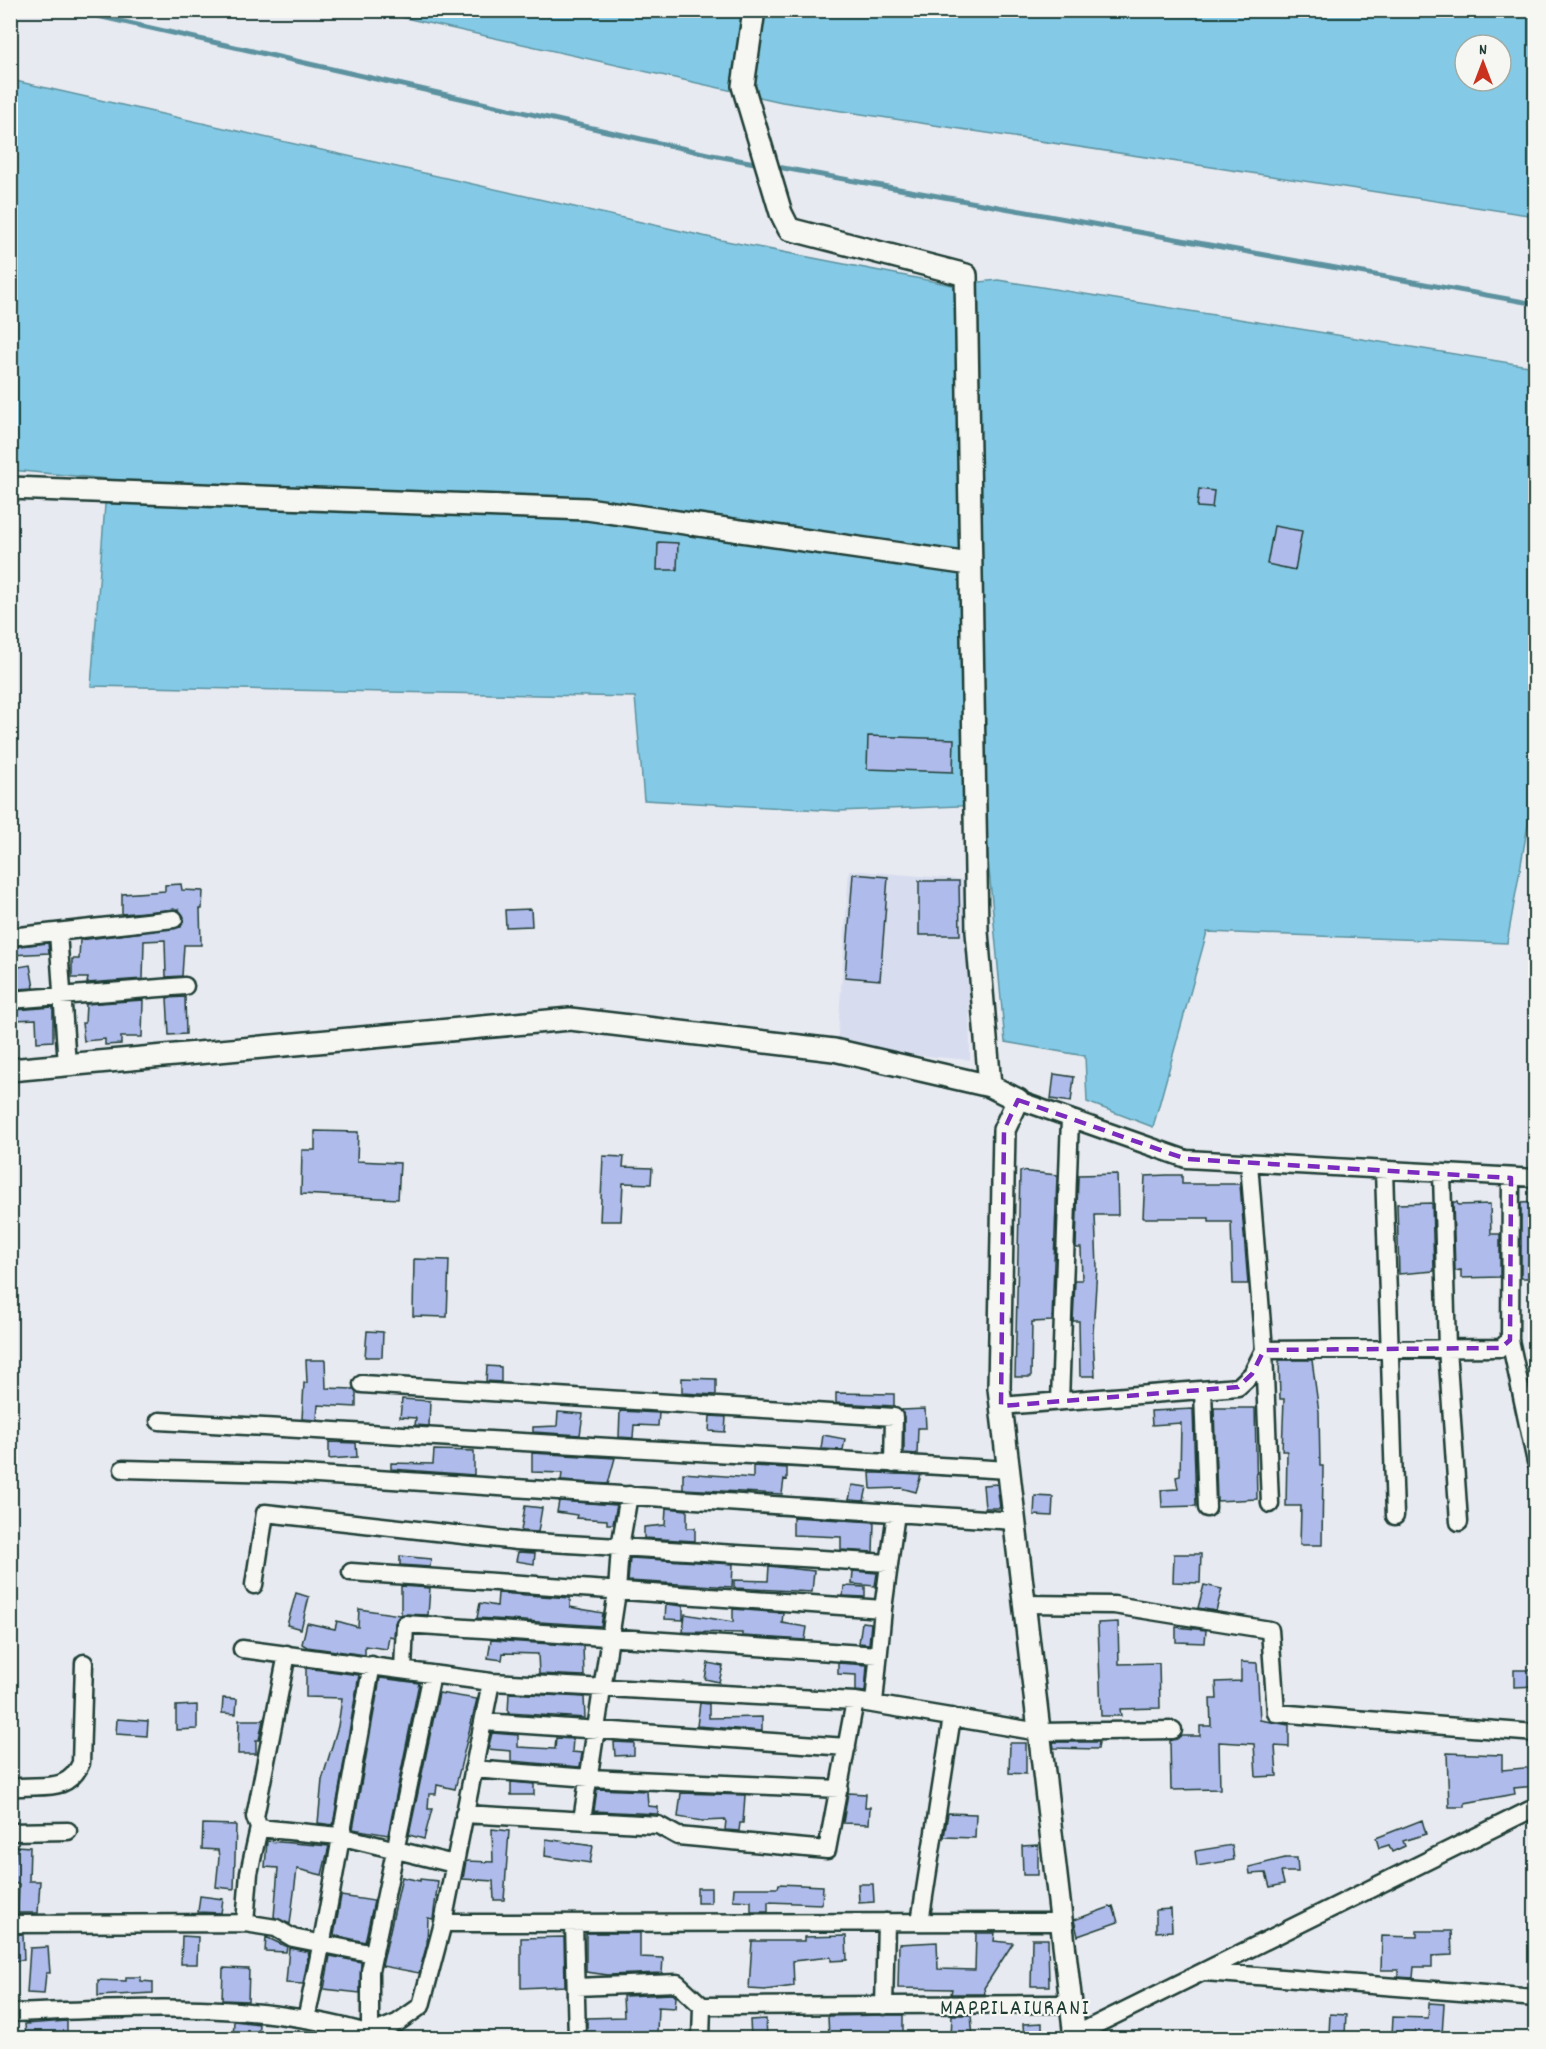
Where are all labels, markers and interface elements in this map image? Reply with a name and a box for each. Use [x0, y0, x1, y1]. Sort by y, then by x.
north arrow [1453, 33, 1513, 93]
text: N [1479, 39, 1487, 62]
district label: MAPPILAIURANI [940, 1994, 1090, 2025]

